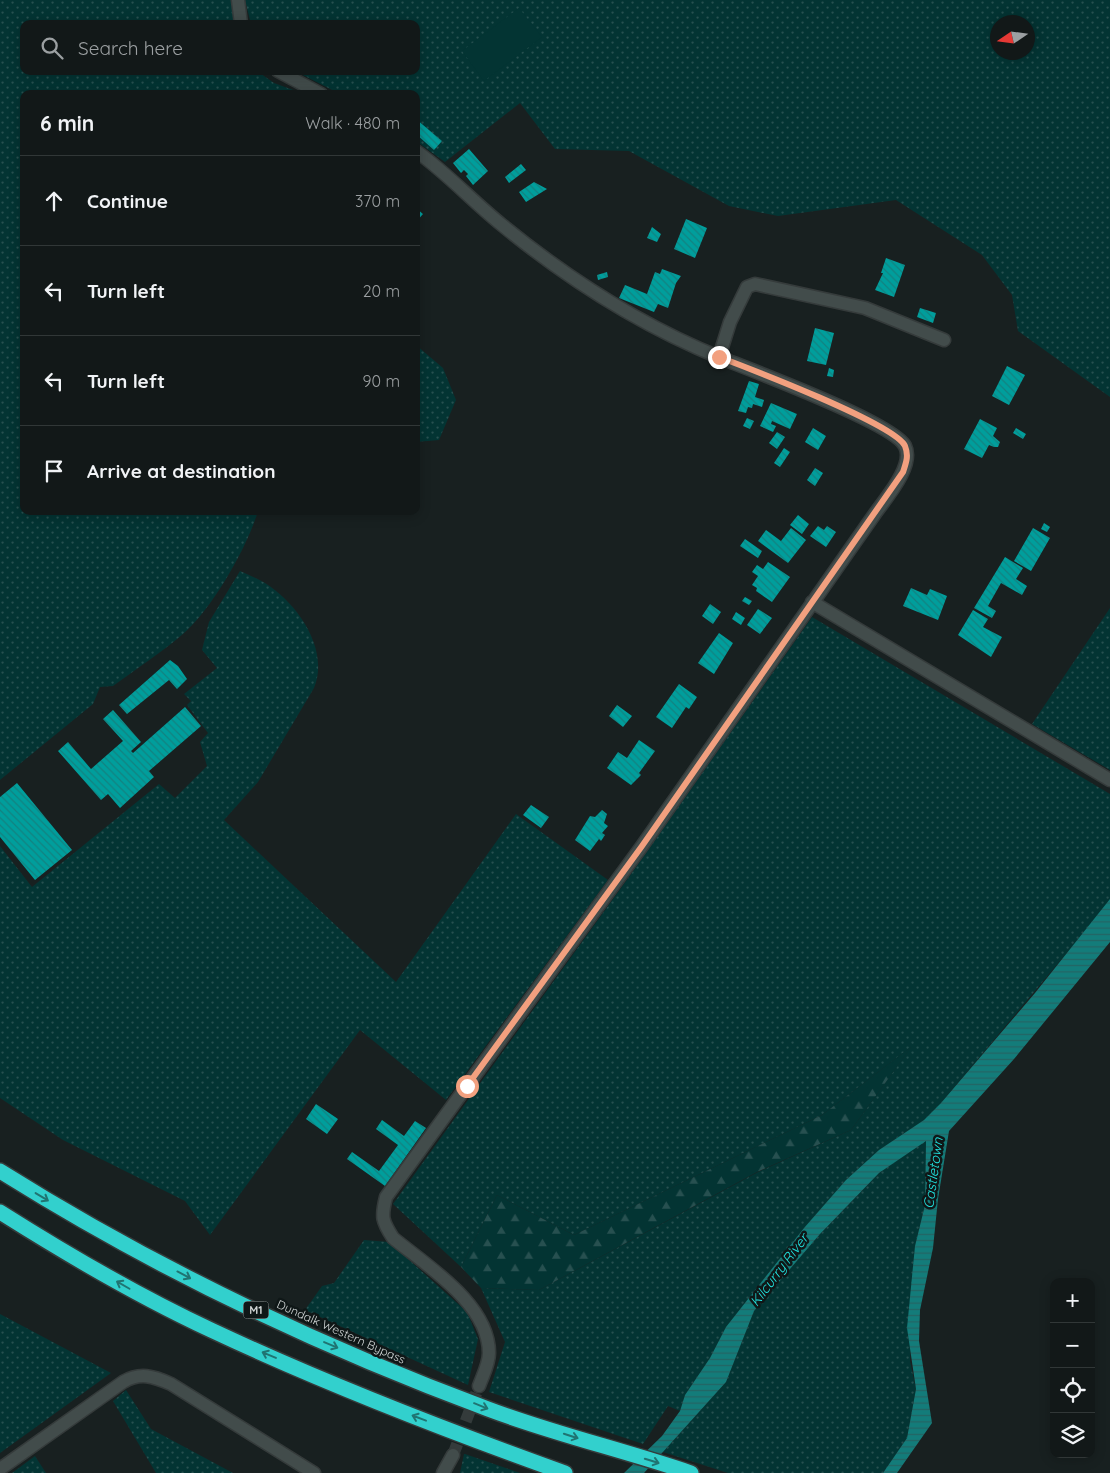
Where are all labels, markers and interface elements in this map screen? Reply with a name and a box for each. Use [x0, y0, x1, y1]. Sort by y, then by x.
north arrow [990, 15, 1035, 60]
search box [20, 20, 420, 75]
icon: search [38, 34, 66, 62]
text: Search here [78, 36, 183, 60]
text: 6 min [40, 110, 94, 136]
text: Walk · 480 m [305, 113, 400, 133]
icon: ahead [40, 187, 68, 215]
text: Continue [87, 189, 168, 213]
text: 370 m [355, 191, 400, 211]
icon: left [40, 277, 68, 305]
text: Turn left [87, 279, 165, 303]
text: 20 m [363, 281, 400, 301]
route end [708, 346, 731, 369]
icon: left [40, 367, 68, 395]
text: Turn left [87, 369, 165, 393]
text: 90 m [363, 371, 400, 391]
icon: arrive [40, 457, 68, 485]
text: Arrive at destination [87, 459, 276, 483]
route start [456, 1075, 479, 1098]
water label: Castletown [919, 1135, 947, 1210]
one-way arrow [34, 1192, 49, 1202]
water label: Kilcurry River [746, 1229, 813, 1310]
one-way arrow [176, 1271, 191, 1280]
map controls [1050, 1278, 1095, 1458]
button: + [1050, 1278, 1095, 1323]
one-way arrow [116, 1279, 130, 1289]
street label: Dundalk Western Bypass [275, 1296, 408, 1367]
road number: M1 [244, 1302, 268, 1318]
button: − [1050, 1323, 1095, 1368]
one-way arrow [323, 1342, 338, 1351]
one-way arrow [262, 1350, 277, 1359]
button: locate [1050, 1368, 1095, 1413]
one-way arrow [473, 1402, 488, 1412]
one-way arrow [412, 1412, 427, 1422]
button: layers [1050, 1413, 1095, 1458]
one-way arrow [563, 1431, 579, 1441]
one-way arrow [643, 1456, 659, 1466]

